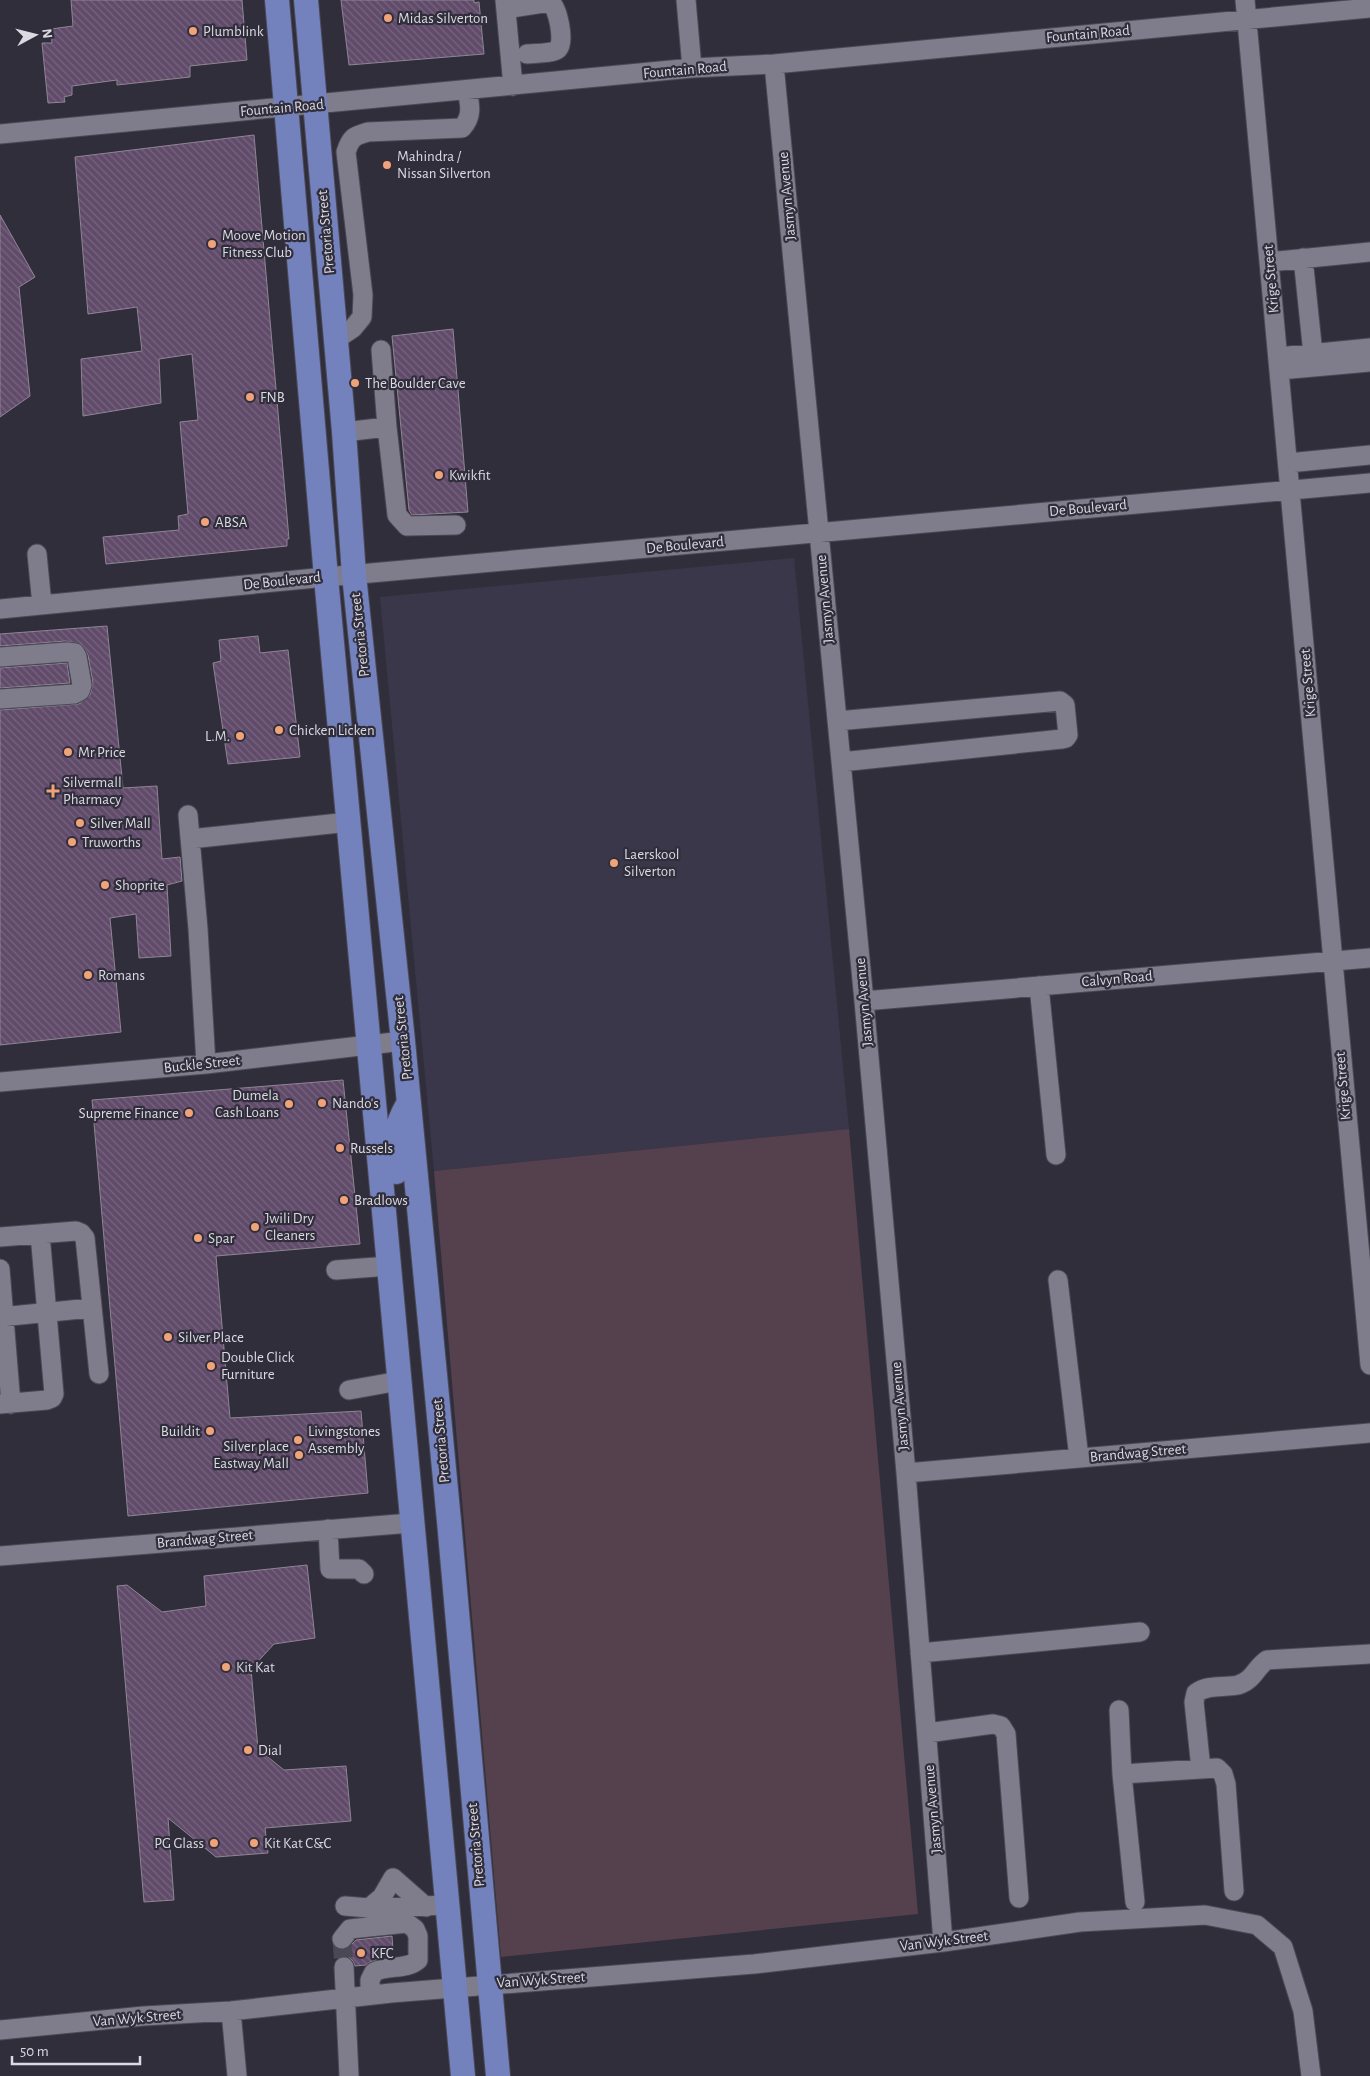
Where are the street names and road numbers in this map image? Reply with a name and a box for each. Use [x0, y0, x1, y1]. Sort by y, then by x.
street label: Fountain Road [1046, 23, 1131, 45]
street label: Fountain Road [643, 59, 728, 81]
street label: Fountain Road [240, 97, 325, 119]
street label: Jasmyn Avenue [776, 151, 798, 241]
street label: Pretoria Street [315, 189, 337, 275]
street label: Krige Street [1261, 244, 1281, 314]
street label: De Boulevard [1048, 497, 1128, 519]
street label: De Boulevard [645, 534, 725, 556]
street label: Jasmyn Avenue [814, 554, 836, 644]
street label: De Boulevard [242, 569, 322, 593]
street label: Pretoria Street [348, 592, 372, 678]
street label: Krige Street [1298, 648, 1318, 718]
street label: Jasmyn Avenue [853, 957, 875, 1047]
street label: Calvyn Road [1081, 968, 1153, 990]
street label: Pretoria Street [391, 995, 415, 1081]
street label: Krige Street [1333, 1051, 1353, 1121]
street label: Buckle Street [163, 1053, 241, 1075]
street label: Jasmyn Avenue [889, 1361, 911, 1451]
street label: Pretoria Street [430, 1398, 452, 1484]
street label: Brandwag Street [1089, 1441, 1187, 1465]
street label: Brandwag Street [156, 1527, 254, 1551]
street label: Jasmyn Avenue [922, 1764, 944, 1854]
street label: Pretoria Street [465, 1802, 487, 1888]
street label: Van Wyk Street [899, 1928, 989, 1954]
street label: Van Wyk Street [496, 1969, 586, 1991]
street label: Van Wyk Street [92, 2007, 182, 2029]

